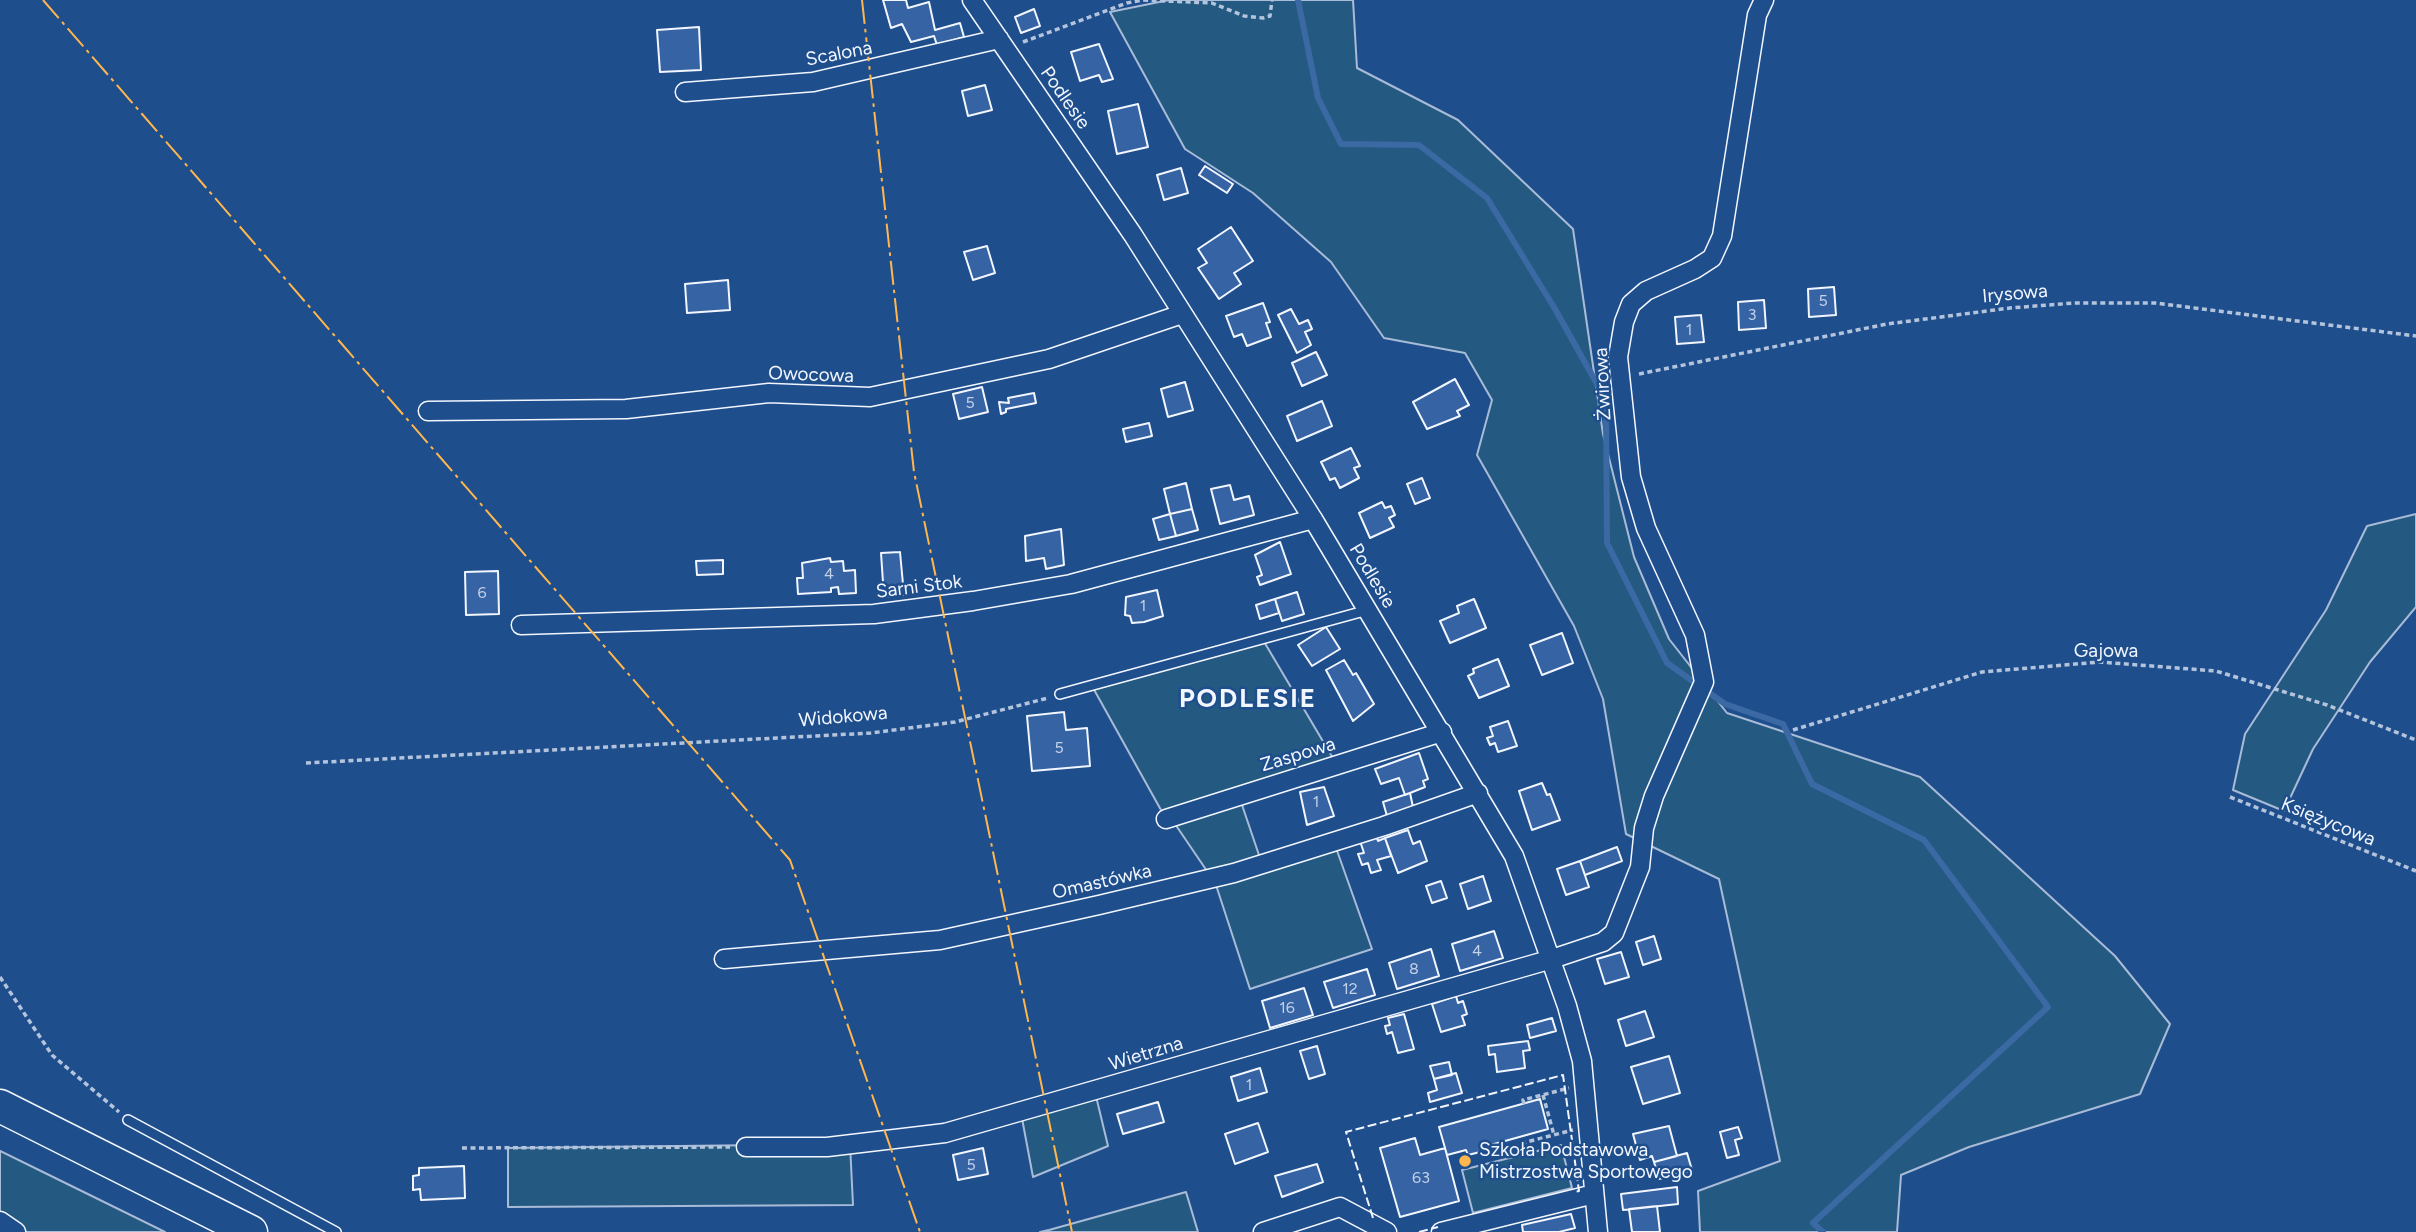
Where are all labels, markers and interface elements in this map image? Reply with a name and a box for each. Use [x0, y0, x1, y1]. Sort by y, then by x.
street label: Scalona [804, 36, 874, 72]
street label: Podlesie [1035, 62, 1095, 134]
street label: Irysowa [1981, 280, 2049, 308]
house number: 5 [1818, 291, 1828, 311]
house number: 3 [1748, 305, 1756, 325]
house number: 1 [1686, 320, 1692, 340]
street label: Żwirowa [1590, 347, 1616, 421]
street label: Owocowa [768, 362, 854, 388]
house number: 5 [965, 393, 975, 413]
street label: Podlesie [1344, 540, 1400, 612]
house number: 4 [824, 564, 834, 584]
street label: Sarni Stok [875, 570, 963, 604]
house number: 6 [477, 583, 487, 603]
house number: 1 [1140, 596, 1146, 616]
street label: Gajowa [2074, 640, 2138, 662]
district label: PODLESIE [1180, 683, 1316, 715]
street label: Widokowa [798, 702, 888, 732]
street label: Zaspowa [1258, 733, 1338, 777]
house number: 5 [1054, 738, 1064, 758]
house number: 1 [1313, 792, 1319, 812]
street label: Księżycowa [2278, 793, 2378, 851]
street label: Omastówka [1050, 860, 1154, 904]
house number: 4 [1472, 941, 1482, 961]
house number: 8 [1409, 959, 1419, 979]
house number: 12 [1342, 979, 1358, 999]
house number: 16 [1279, 998, 1295, 1018]
street label: Wietrzna [1106, 1032, 1186, 1076]
house number: 1 [1246, 1075, 1252, 1095]
place label: Szkoła Podstawowa Mistrzostwa Sportowego [1479, 1139, 1693, 1183]
marker: Szkoła Podstawowa Mistrzostwa Sportowego [1457, 1153, 1473, 1169]
house number: 5 [966, 1155, 976, 1175]
house number: 63 [1412, 1168, 1430, 1188]

